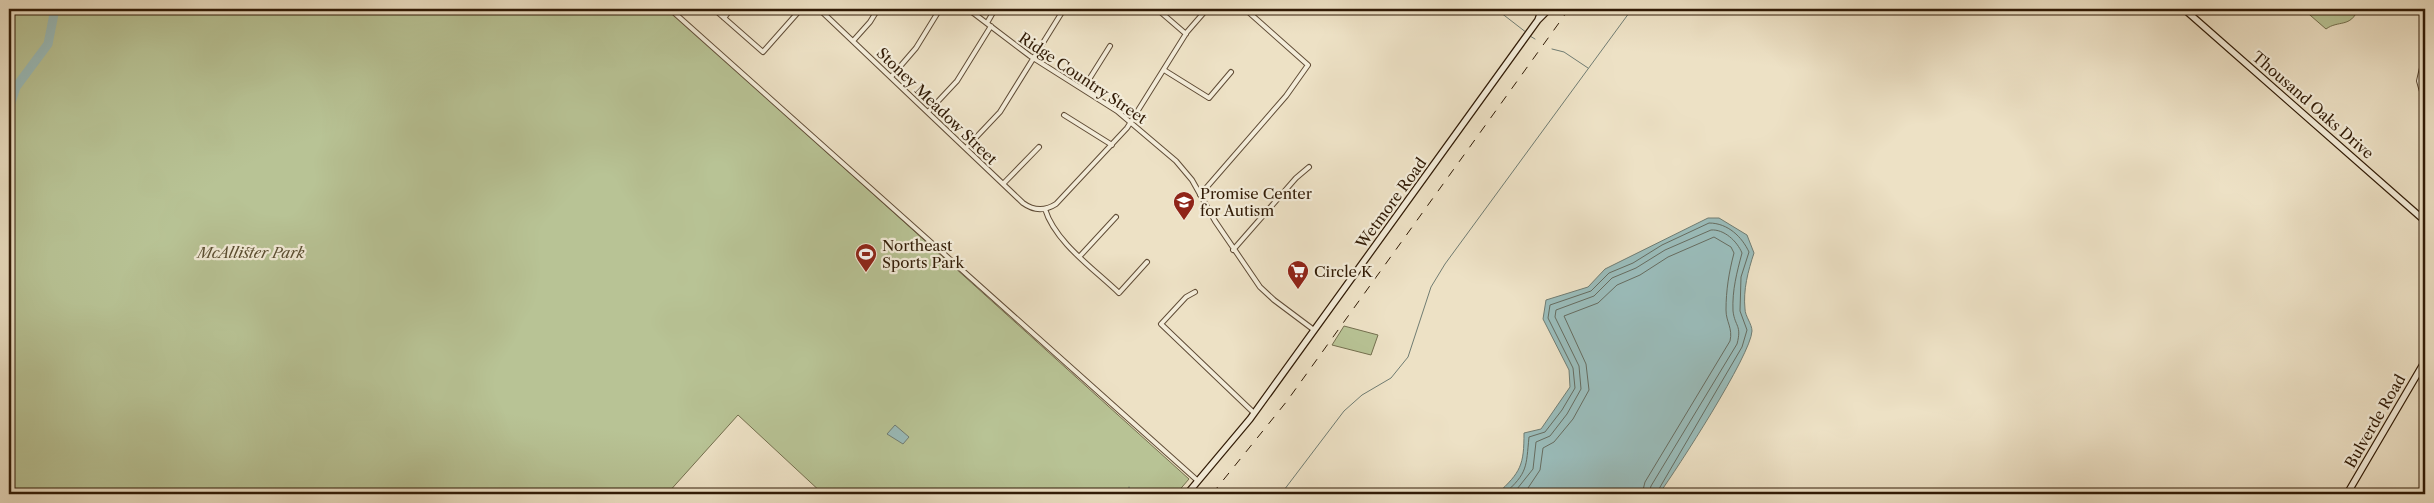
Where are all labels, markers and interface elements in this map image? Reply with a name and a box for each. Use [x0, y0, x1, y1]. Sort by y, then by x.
street label: Ridge Country Street [1015, 28, 1151, 128]
street label: Stoney Meadow Street [873, 43, 1002, 169]
street label: Thousand Oaks Drive [2248, 47, 2378, 163]
street label: Wetmore Road [1351, 154, 1430, 253]
place label: Promise Center for Autism [1200, 184, 1313, 220]
school or university icon: Promise Center for Autism [1172, 190, 1196, 221]
place label: Northeast Sports Park [882, 236, 965, 272]
sports icon: Northeast Sports Park [854, 242, 878, 273]
park label: McAllister Park [195, 243, 305, 262]
supermarket icon: Circle K [1286, 259, 1310, 290]
place label: Circle K [1314, 262, 1374, 281]
street label: Bulverde Road [2341, 371, 2409, 471]

